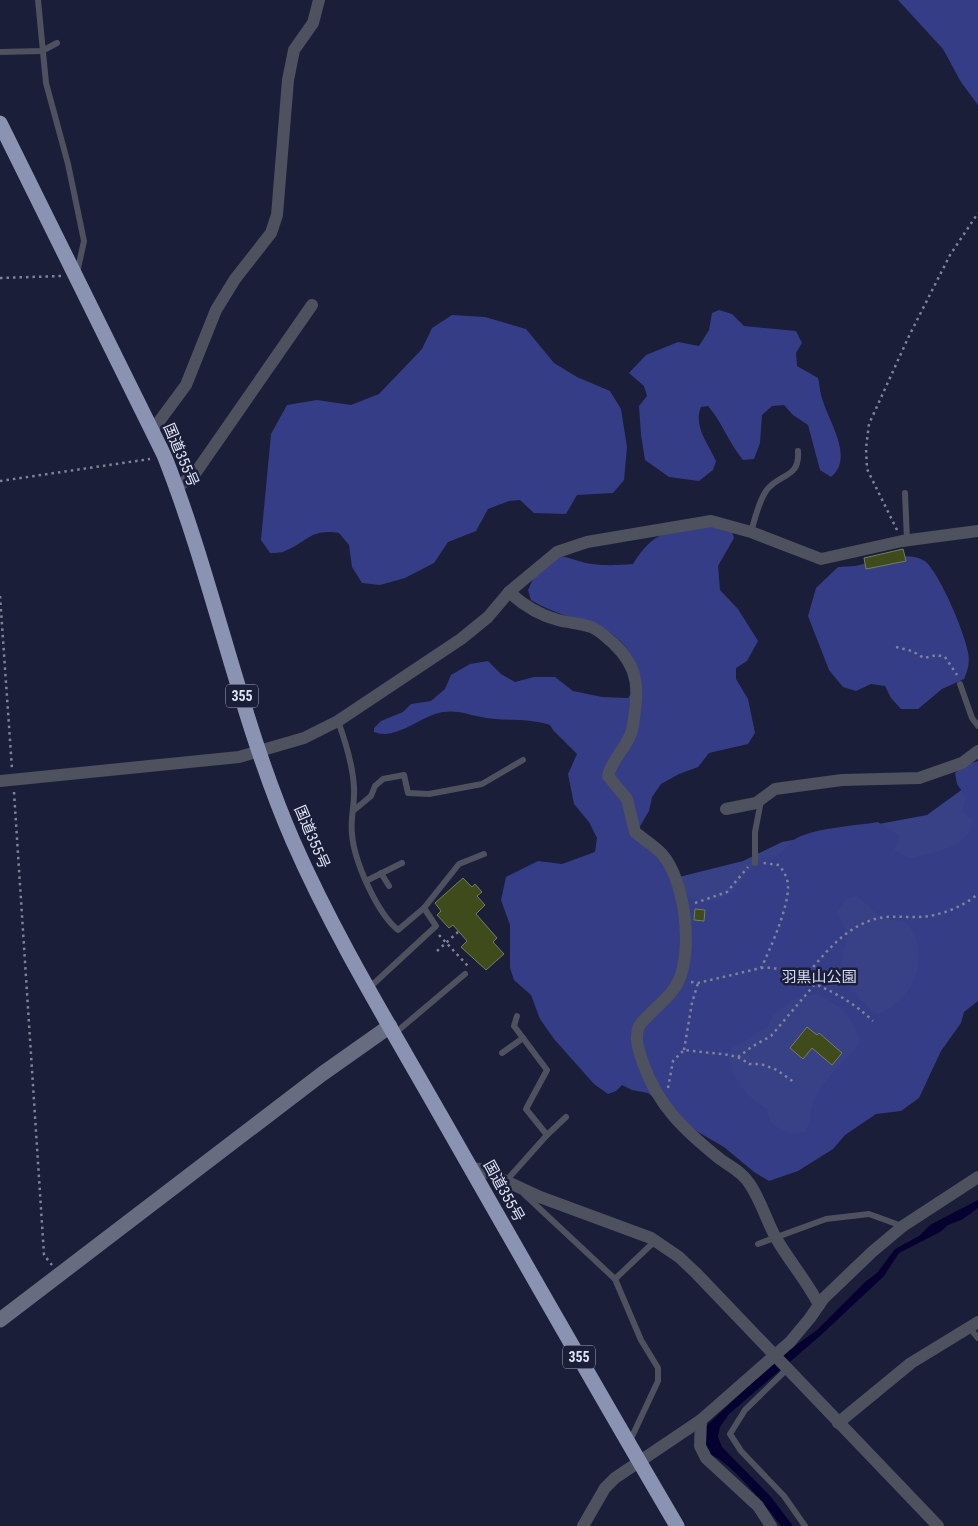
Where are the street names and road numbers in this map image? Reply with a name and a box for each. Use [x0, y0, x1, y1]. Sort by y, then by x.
street label: 国道355号 [160, 421, 202, 489]
road number: 355 [226, 684, 258, 708]
street label: 国道355号 [291, 803, 333, 871]
street label: 国道355号 [480, 1157, 528, 1225]
road number: 355 [563, 1345, 595, 1368]

